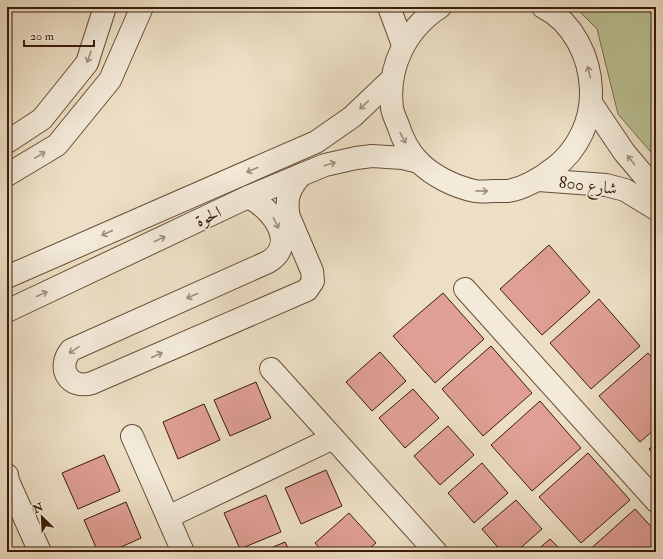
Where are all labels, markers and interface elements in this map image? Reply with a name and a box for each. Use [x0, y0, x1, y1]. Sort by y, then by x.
scale bar [24, 22, 94, 48]
text: 20 m [30, 29, 55, 44]
one-way arrow [84, 51, 92, 63]
one-way arrow [585, 66, 593, 79]
one-way arrow [359, 101, 369, 110]
one-way arrow [400, 132, 408, 144]
one-way arrow [34, 150, 46, 158]
one-way arrow [626, 155, 635, 166]
one-way arrow [323, 160, 336, 167]
one-way arrow [246, 167, 258, 174]
street label: شارع 800 [557, 172, 618, 202]
one-way arrow [475, 187, 488, 195]
street label: الحوة [192, 201, 225, 232]
one-way arrow [273, 216, 280, 228]
one-way arrow [102, 230, 114, 237]
one-way arrow [154, 235, 166, 242]
one-way arrow [36, 290, 48, 297]
one-way arrow [187, 293, 199, 300]
one-way arrow [69, 346, 80, 354]
one-way arrow [151, 351, 163, 358]
north arrow [22, 497, 62, 537]
text: N [30, 500, 46, 517]

